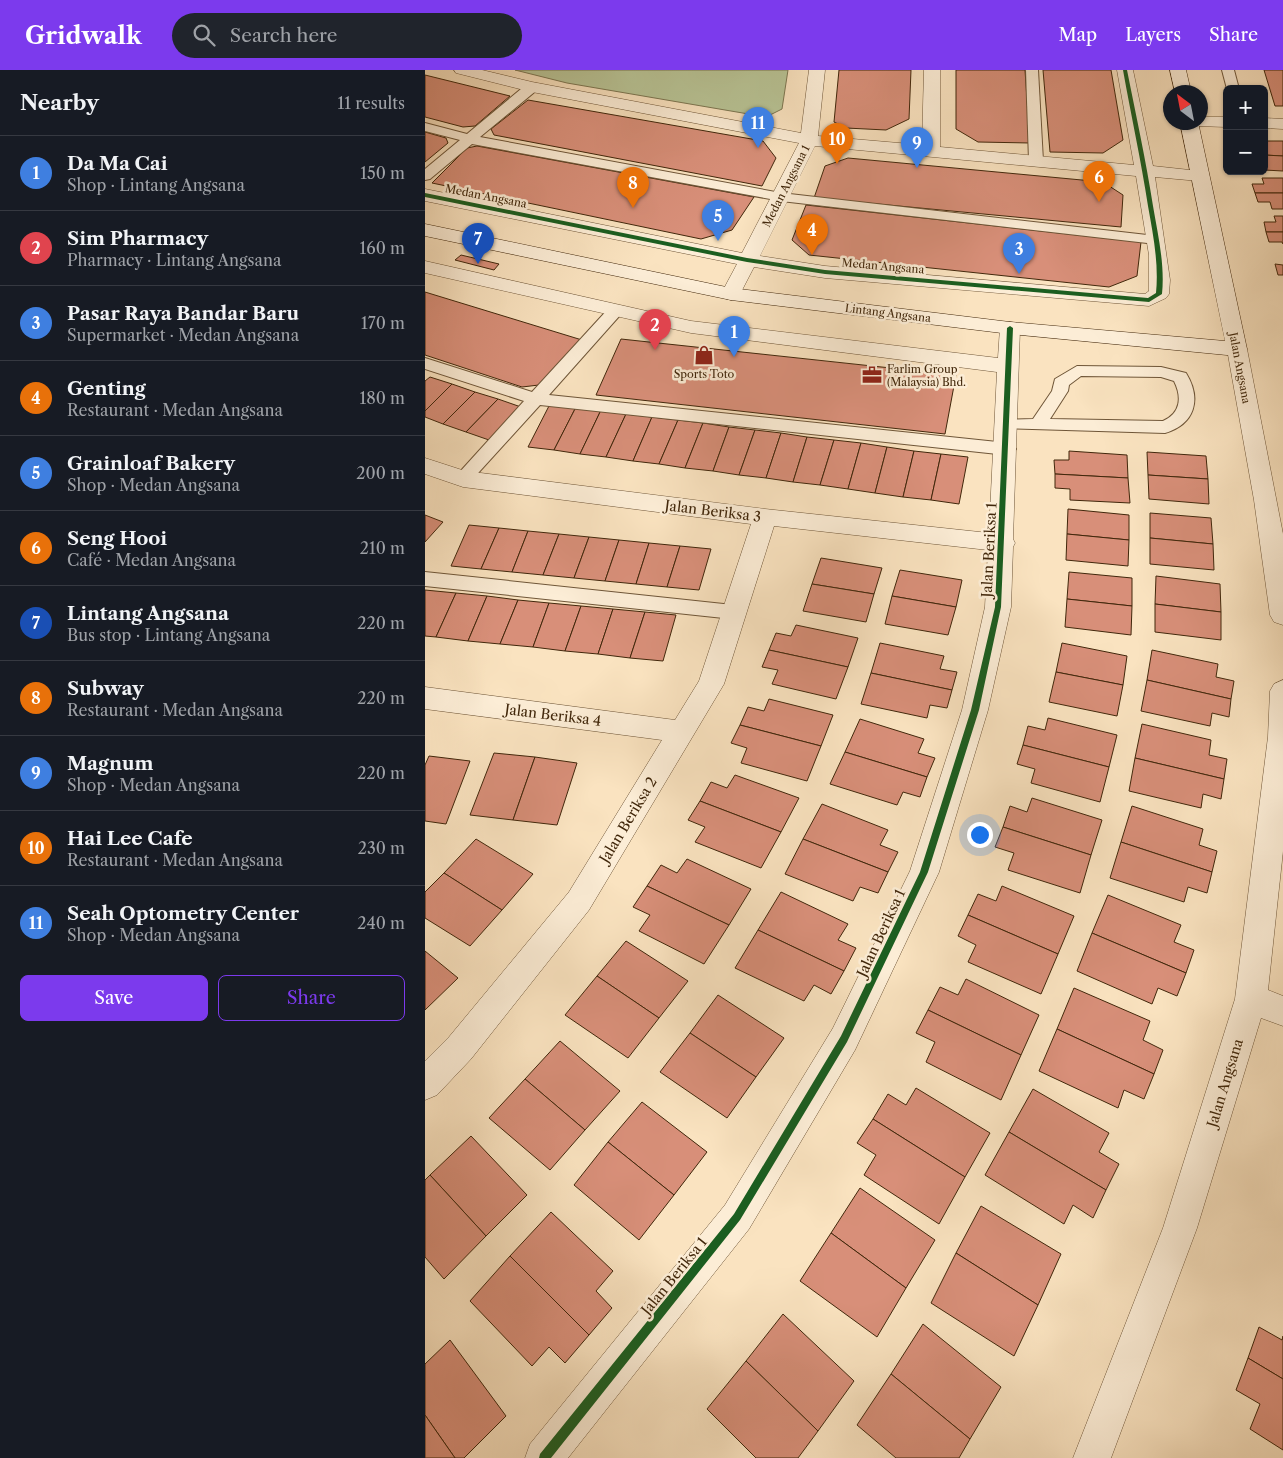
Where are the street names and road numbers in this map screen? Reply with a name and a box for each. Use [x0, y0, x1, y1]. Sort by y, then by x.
street label: Medan Angsana 1 [759, 142, 813, 229]
street label: Medan Angsana [444, 181, 528, 211]
street label: Medan Angsana [841, 255, 925, 277]
street label: Lintang Angsana [844, 301, 932, 325]
street label: Jalan Angsana [1226, 329, 1254, 405]
street label: Jalan Beriksa 3 [662, 496, 762, 526]
street label: Jalan Beriksa 1 [977, 502, 1000, 600]
street label: Jalan Beriksa 4 [502, 700, 602, 730]
street label: Jalan Beriksa 2 [594, 774, 661, 868]
street label: Jalan Beriksa 1 [852, 886, 909, 982]
street label: Jalan Angsana [1202, 1036, 1247, 1131]
street label: Jalan Beriksa 1 [636, 1233, 711, 1320]

